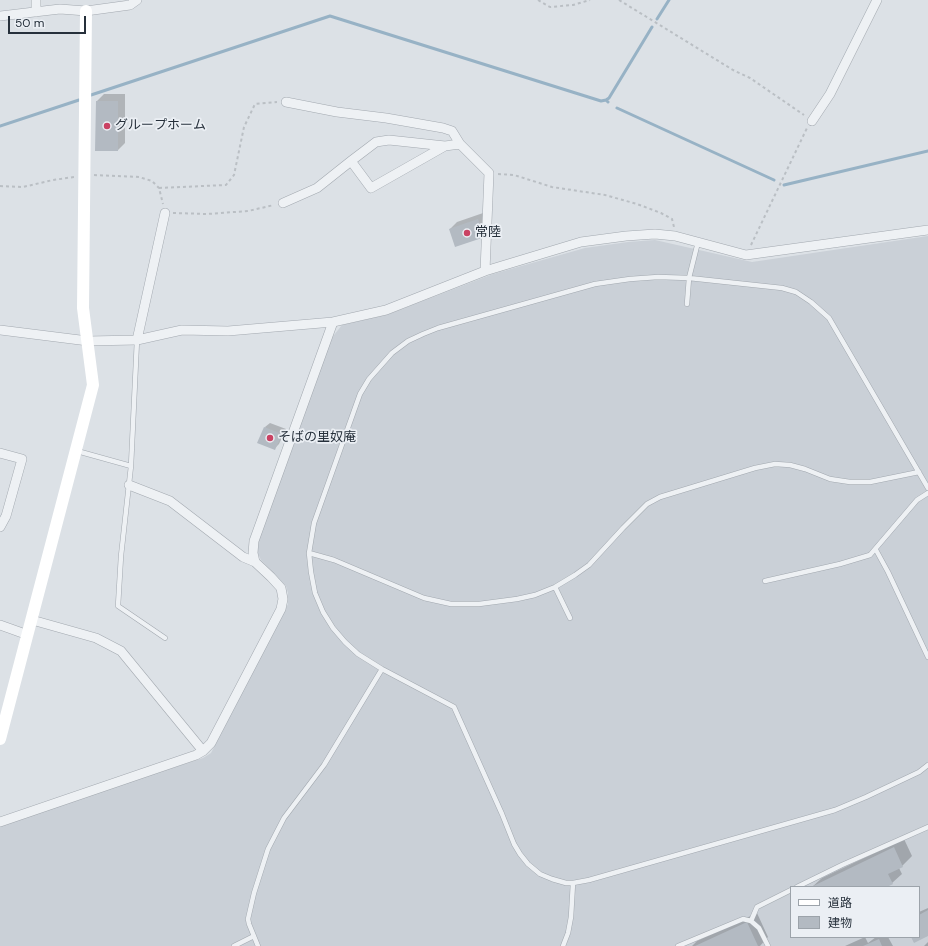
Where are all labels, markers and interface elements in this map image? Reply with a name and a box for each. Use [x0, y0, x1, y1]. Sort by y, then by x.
scale bar [10, 8, 88, 34]
text: 50 m [15, 15, 44, 31]
place label: グループホーム [115, 118, 206, 134]
marker: グループホーム [102, 121, 112, 131]
place label: 常陸 [475, 225, 501, 241]
marker: 常陸 [462, 228, 472, 238]
place label: そばの里奴庵 [278, 430, 356, 446]
marker: そばの里奴庵 [265, 433, 275, 443]
legend [790, 886, 920, 938]
text: 道路 [828, 895, 852, 911]
text: 建物 [828, 915, 852, 931]

